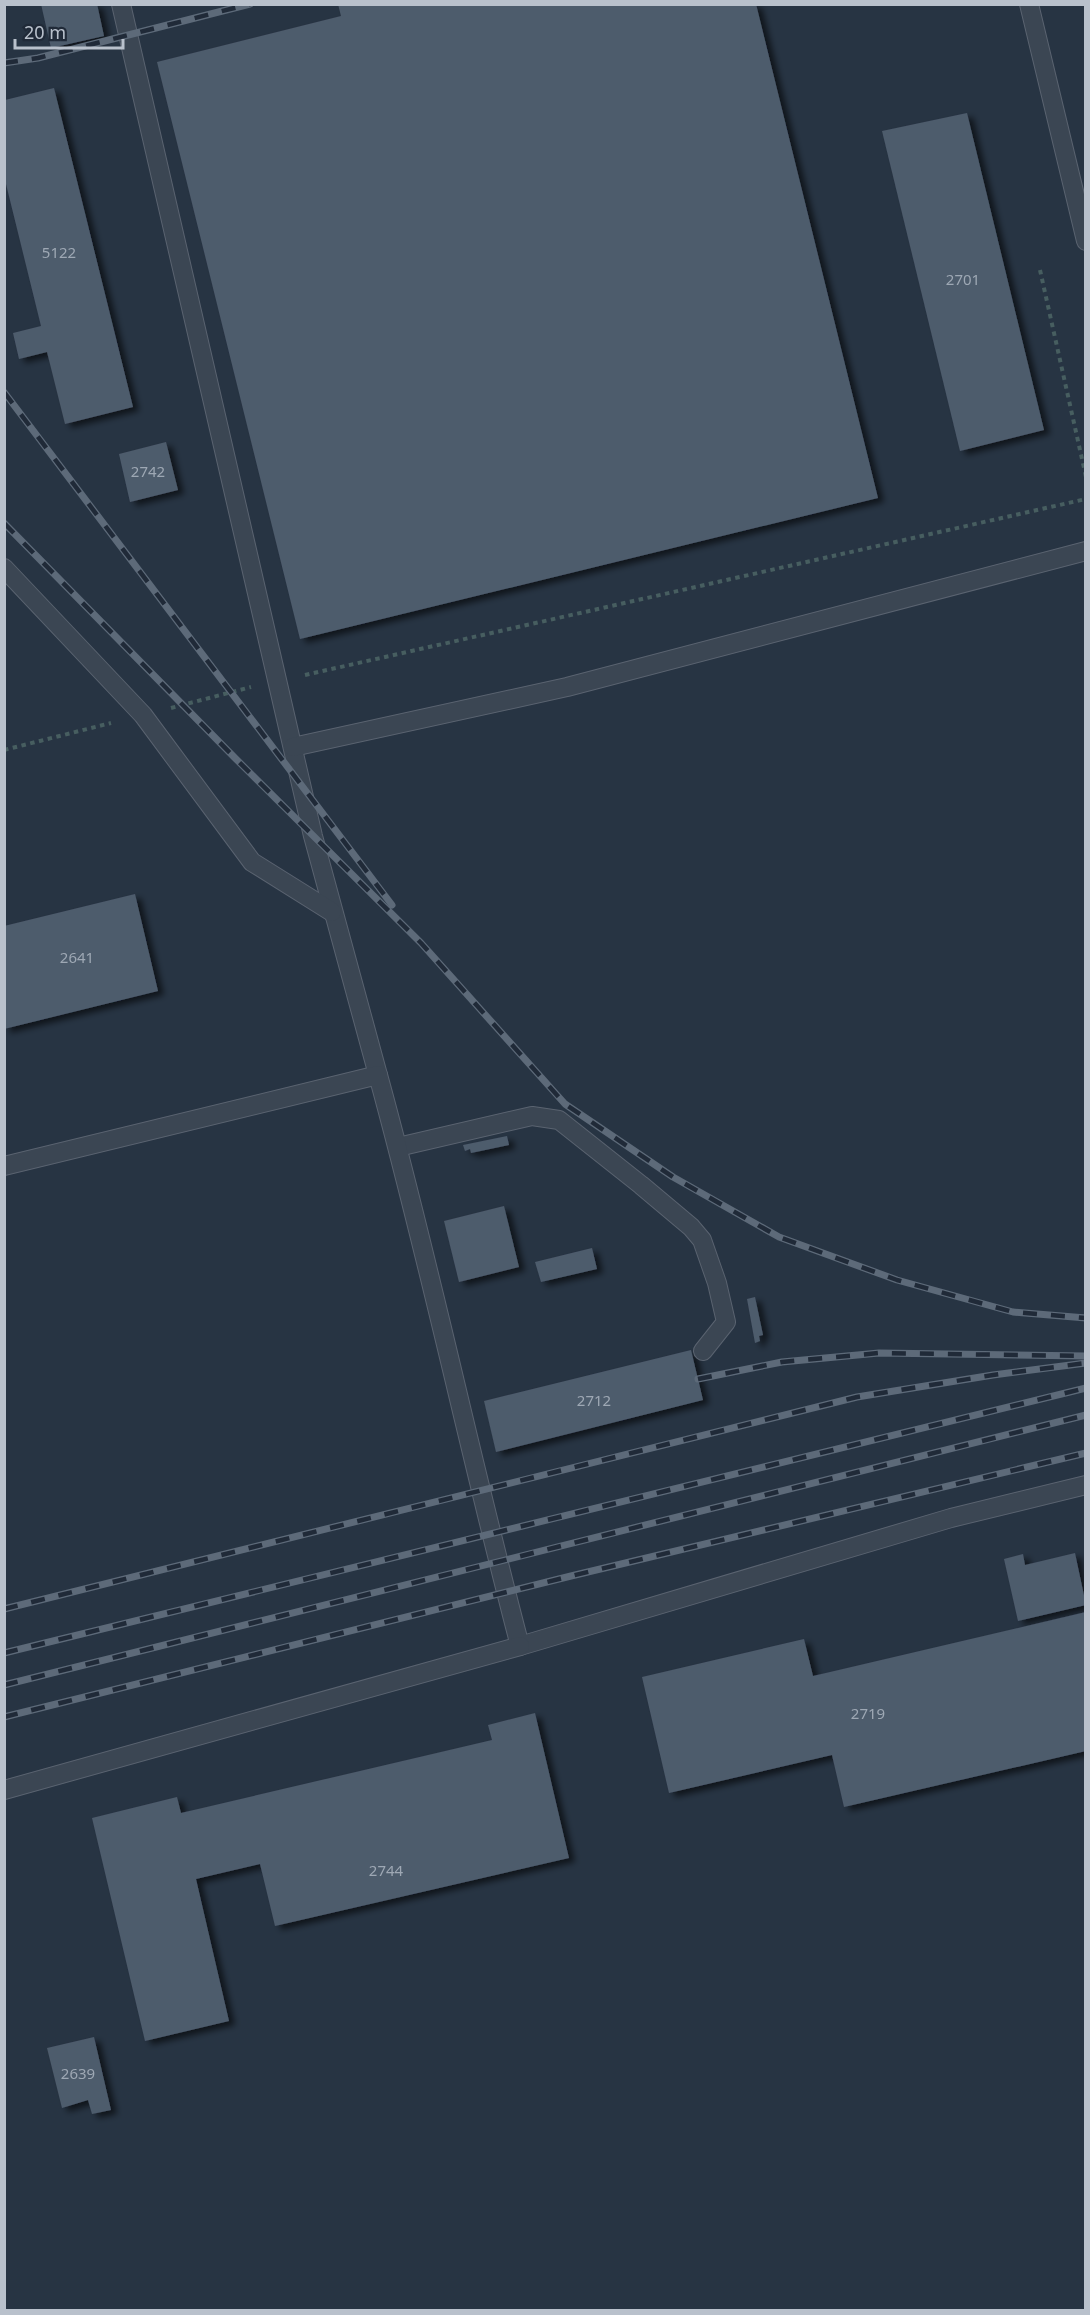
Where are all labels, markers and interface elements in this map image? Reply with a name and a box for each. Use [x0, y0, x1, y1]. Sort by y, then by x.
scale bar [15, 12, 123, 50]
text: 20 m [24, 20, 66, 44]
house number: 5122 [42, 242, 76, 262]
house number: 2701 [946, 269, 980, 289]
house number: 2742 [131, 461, 165, 481]
house number: 2641 [60, 947, 94, 967]
house number: 2712 [577, 1390, 611, 1410]
house number: 2719 [851, 1703, 885, 1723]
house number: 2744 [369, 1860, 404, 1880]
house number: 2639 [61, 2063, 95, 2083]

